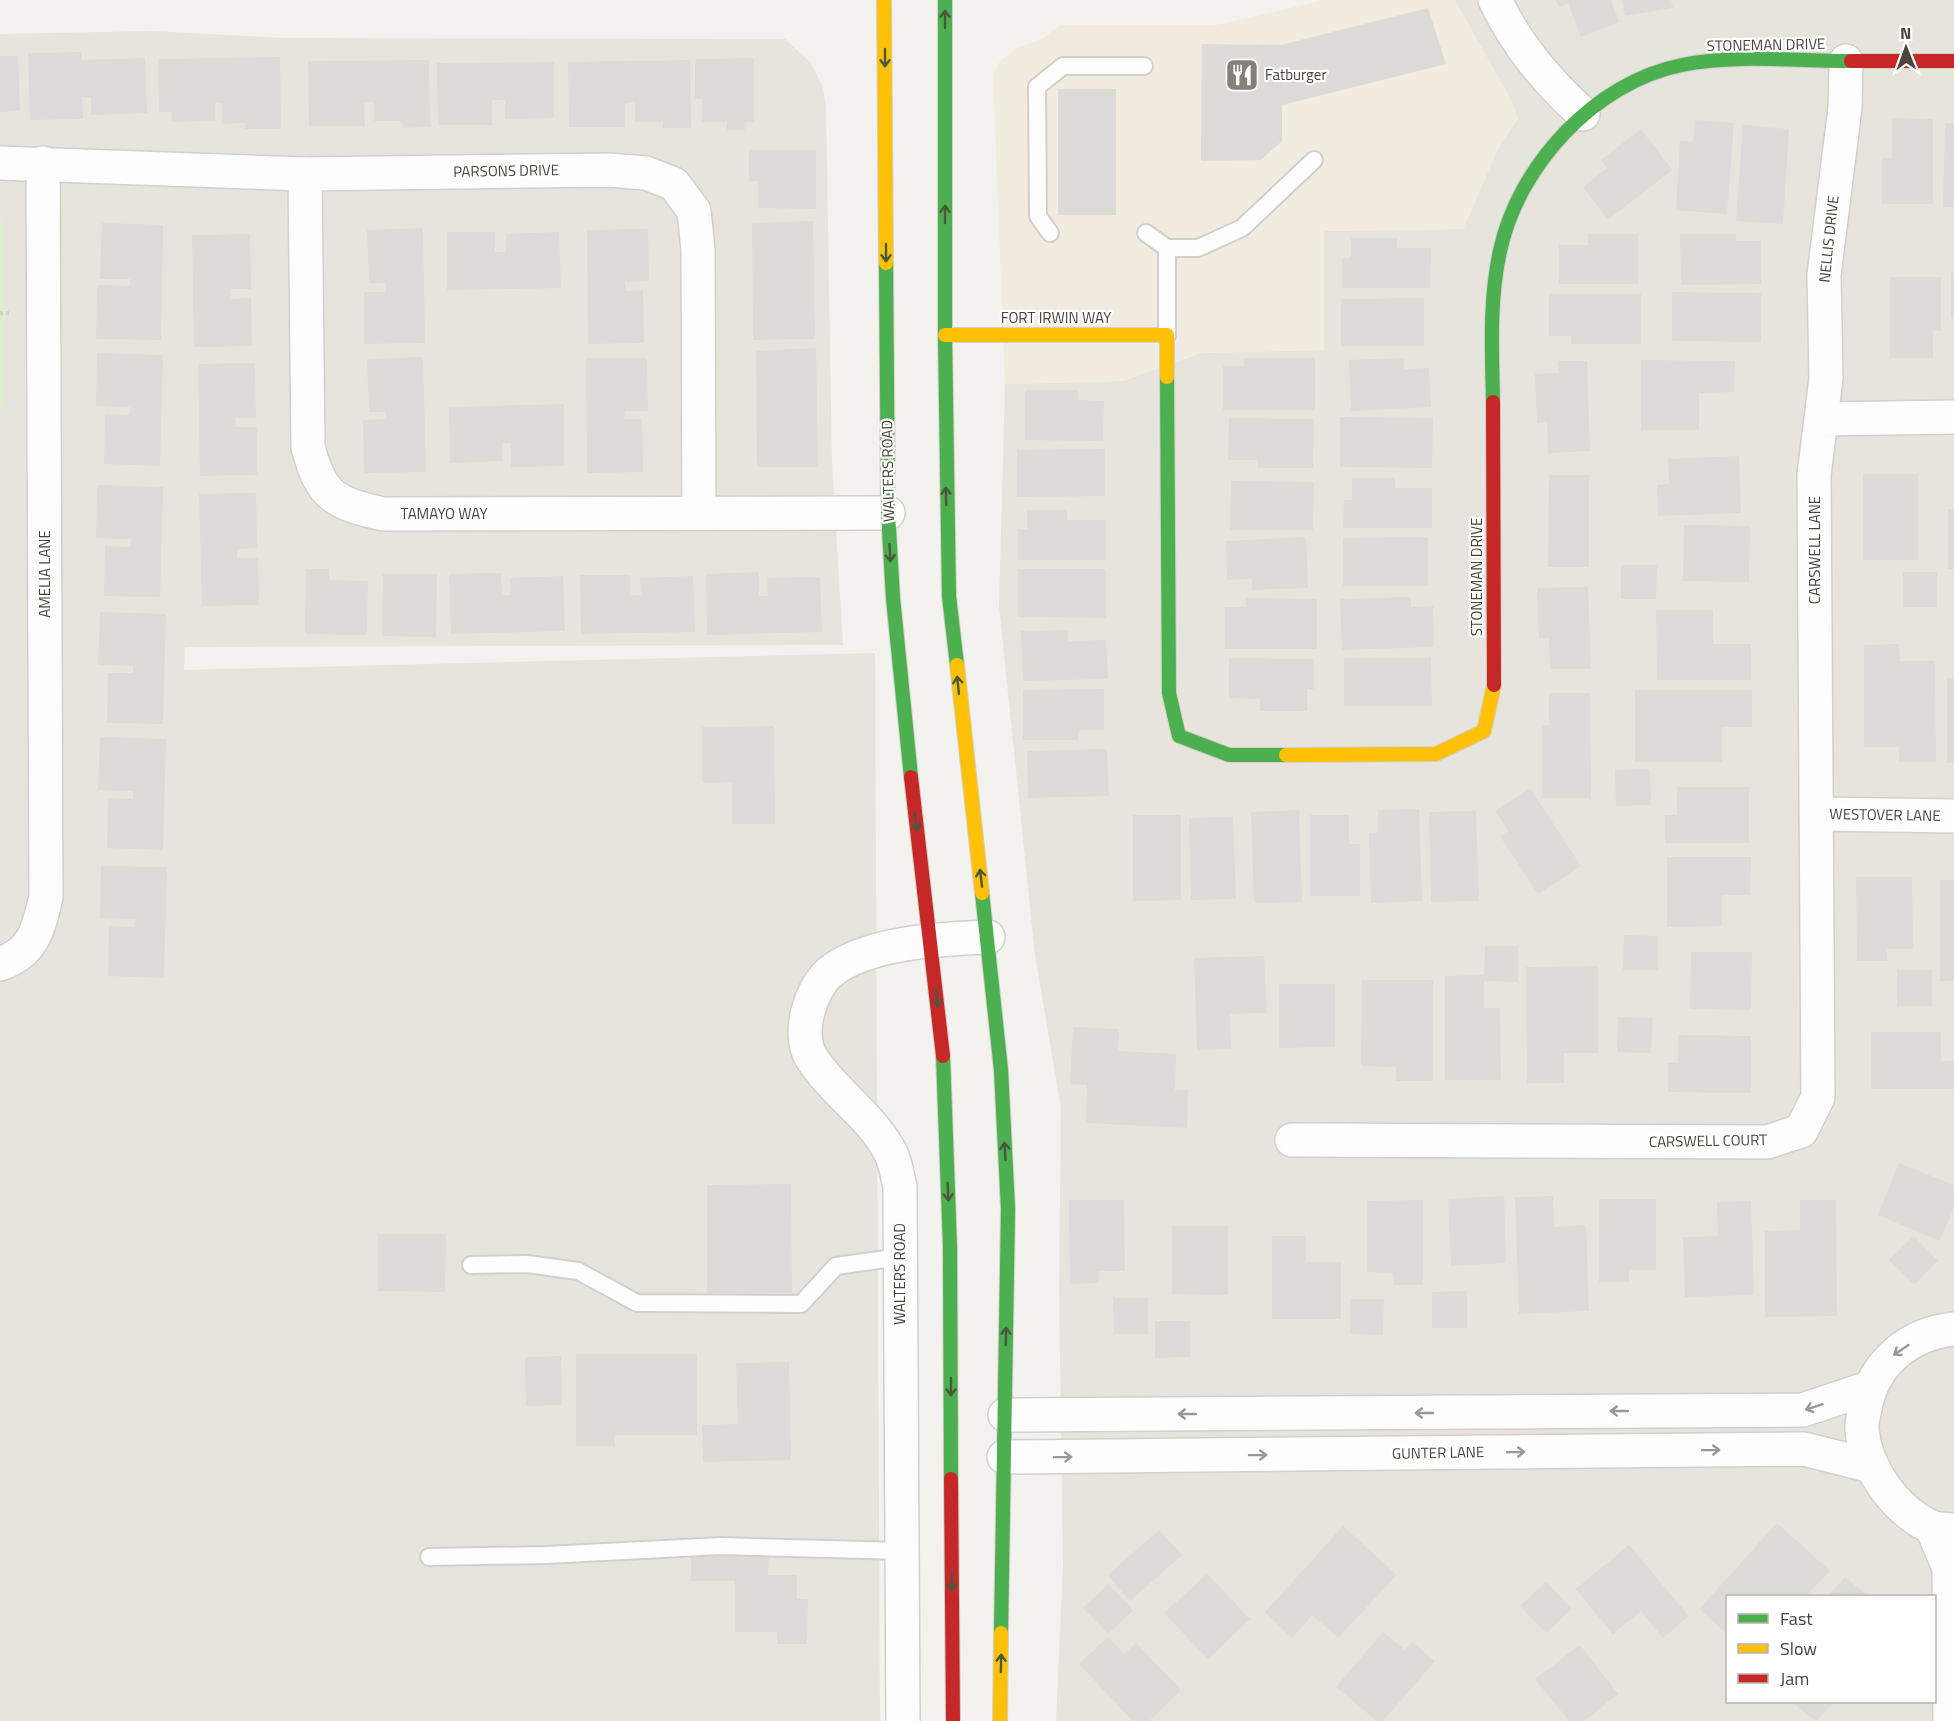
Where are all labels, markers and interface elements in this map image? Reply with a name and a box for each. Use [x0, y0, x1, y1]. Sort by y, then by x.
one-way arrow [939, 9, 951, 29]
north arrow [1876, 18, 1936, 78]
text: N [1900, 21, 1911, 45]
street label: STONEMAN DRIVE [1706, 32, 1826, 57]
one-way arrow [879, 48, 891, 68]
restaurant icon: Fatburger [1224, 57, 1260, 93]
place label: Fatburger [1265, 63, 1327, 86]
street label: PARSONS DRIVE [453, 158, 559, 183]
street label: NELLIS DRIVE [1812, 194, 1845, 284]
one-way arrow [939, 204, 951, 224]
one-way arrow [880, 243, 892, 263]
street label: FORT IRWIN WAY [1001, 306, 1111, 329]
street label: WALTERS ROAD [875, 420, 900, 522]
one-way arrow [940, 486, 952, 506]
street label: CARSWELL LANE [1803, 496, 1826, 604]
street label: TAMAYO WAY [400, 502, 488, 525]
street label: STONEMAN DRIVE [1465, 518, 1488, 636]
street label: AMELIA LANE [33, 530, 56, 618]
one-way arrow [885, 543, 896, 563]
one-way arrow [953, 675, 964, 695]
street label: WESTOVER LANE [1829, 802, 1941, 827]
one-way arrow [911, 812, 922, 832]
one-way arrow [975, 869, 986, 889]
one-way arrow [932, 987, 943, 1007]
street label: CARSWELL COURT [1649, 1128, 1767, 1153]
one-way arrow [999, 1141, 1010, 1161]
one-way arrow [943, 1182, 954, 1202]
street label: WALTERS ROAD [888, 1223, 911, 1325]
one-way arrow [1001, 1326, 1012, 1346]
one-way arrow [1893, 1344, 1910, 1356]
one-way arrow [945, 1377, 957, 1397]
one-way arrow [1805, 1402, 1824, 1413]
one-way arrow [1610, 1405, 1630, 1417]
one-way arrow [1415, 1407, 1435, 1419]
one-way arrow [1178, 1408, 1198, 1420]
street label: GUNTER LANE [1392, 1440, 1484, 1465]
one-way arrow [1700, 1444, 1720, 1456]
one-way arrow [1505, 1446, 1525, 1458]
one-way arrow [1247, 1449, 1267, 1461]
one-way arrow [1052, 1451, 1072, 1462]
one-way arrow [946, 1572, 958, 1592]
legend [1726, 1595, 1936, 1703]
text: Fast [1780, 1605, 1813, 1632]
text: Slow [1780, 1635, 1817, 1662]
one-way arrow [995, 1653, 1007, 1673]
text: Jam [1780, 1665, 1809, 1692]

